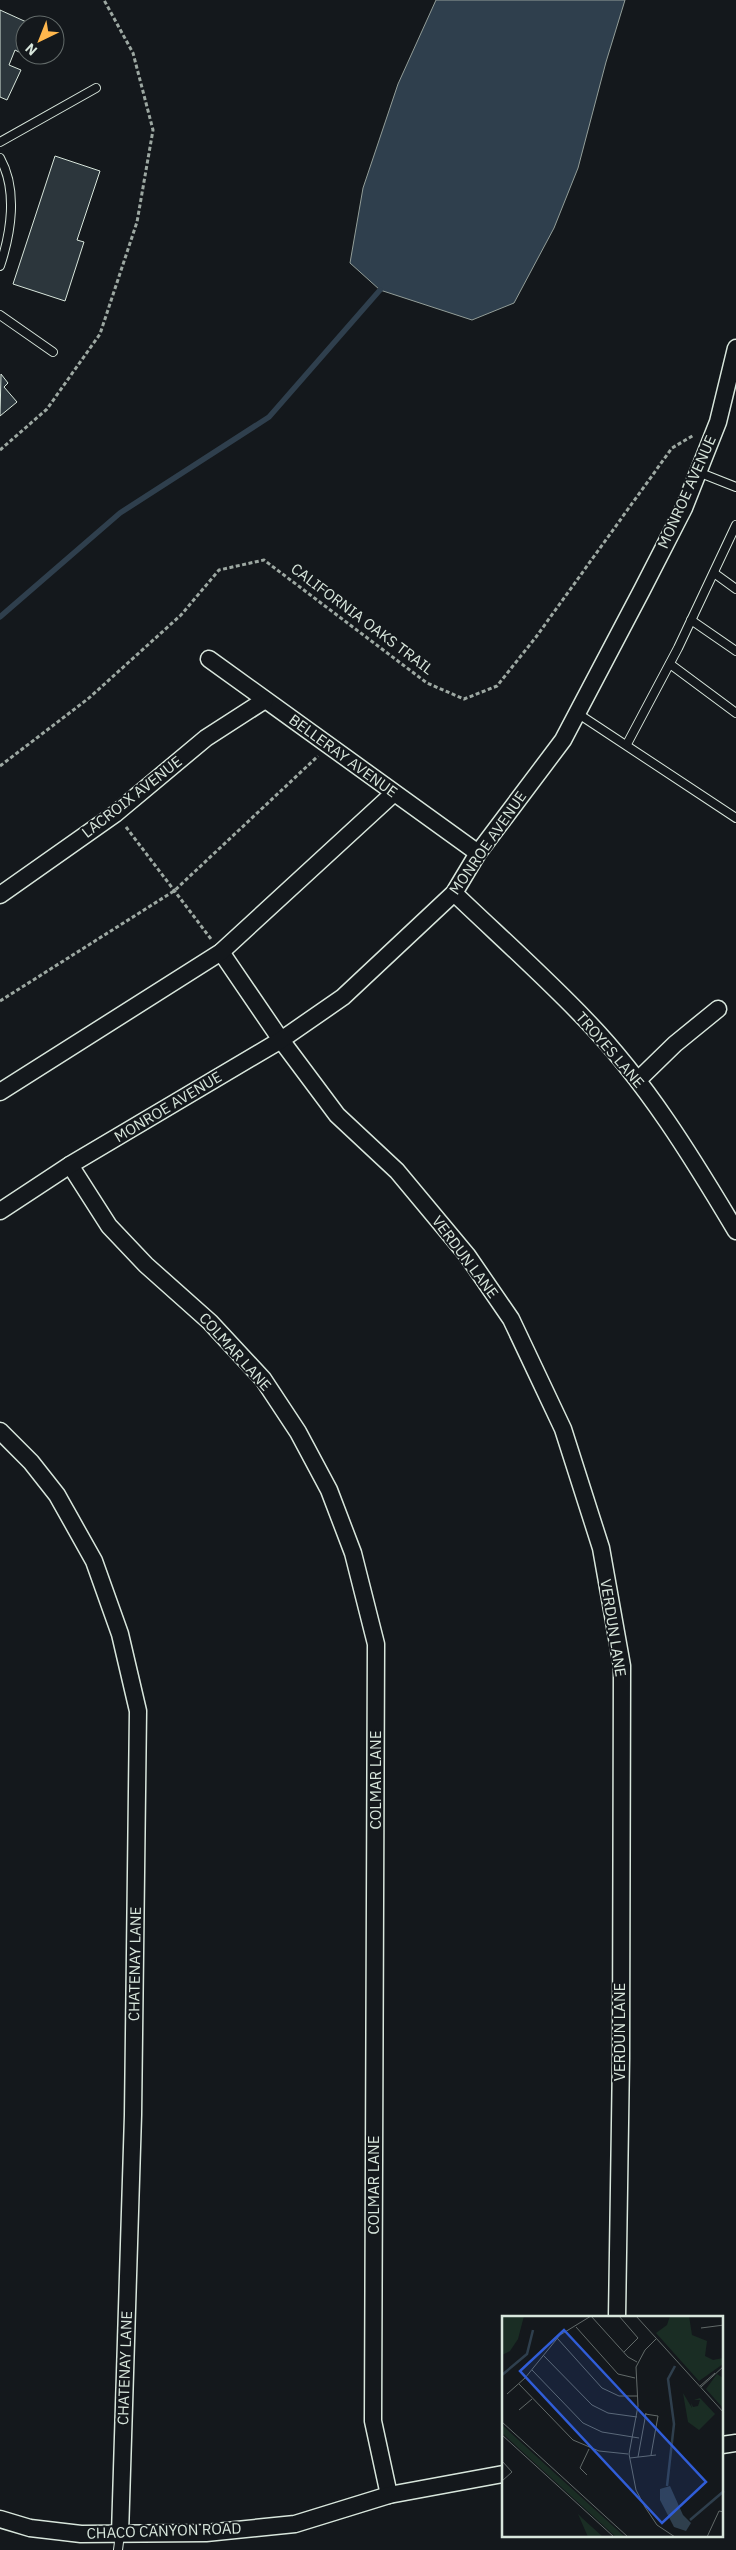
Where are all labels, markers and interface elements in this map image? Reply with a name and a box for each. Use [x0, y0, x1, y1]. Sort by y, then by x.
north arrow [15, 15, 65, 65]
text: N [21, 39, 41, 60]
street label: MONROE AVENUE [653, 432, 720, 551]
street label: CALIFORNIA OAKS TRAIL [287, 559, 438, 679]
street label: BELLERAY AVENUE [285, 710, 401, 801]
street label: LACROIX AVENUE [78, 752, 185, 842]
street label: MONROE AVENUE [445, 787, 530, 898]
street label: TROYES LANE [572, 1008, 649, 1092]
street label: MONROE AVENUE [110, 1067, 225, 1146]
street label: VERDUN LANE [428, 1212, 503, 1302]
street label: COLMAR LANE [195, 1309, 276, 1395]
street label: VERDUN LANE [596, 1578, 631, 1678]
street label: COLMAR LANE [366, 1731, 385, 1829]
street label: CHATENAY LANE [124, 1907, 145, 2021]
street label: VERDUN LANE [610, 1983, 629, 2081]
street label: COLMAR LANE [364, 2136, 383, 2234]
street label: CHATENAY LANE [113, 2310, 136, 2426]
inset map [502, 2316, 724, 2538]
street label: CHACO CANYON ROAD [86, 2518, 242, 2543]

